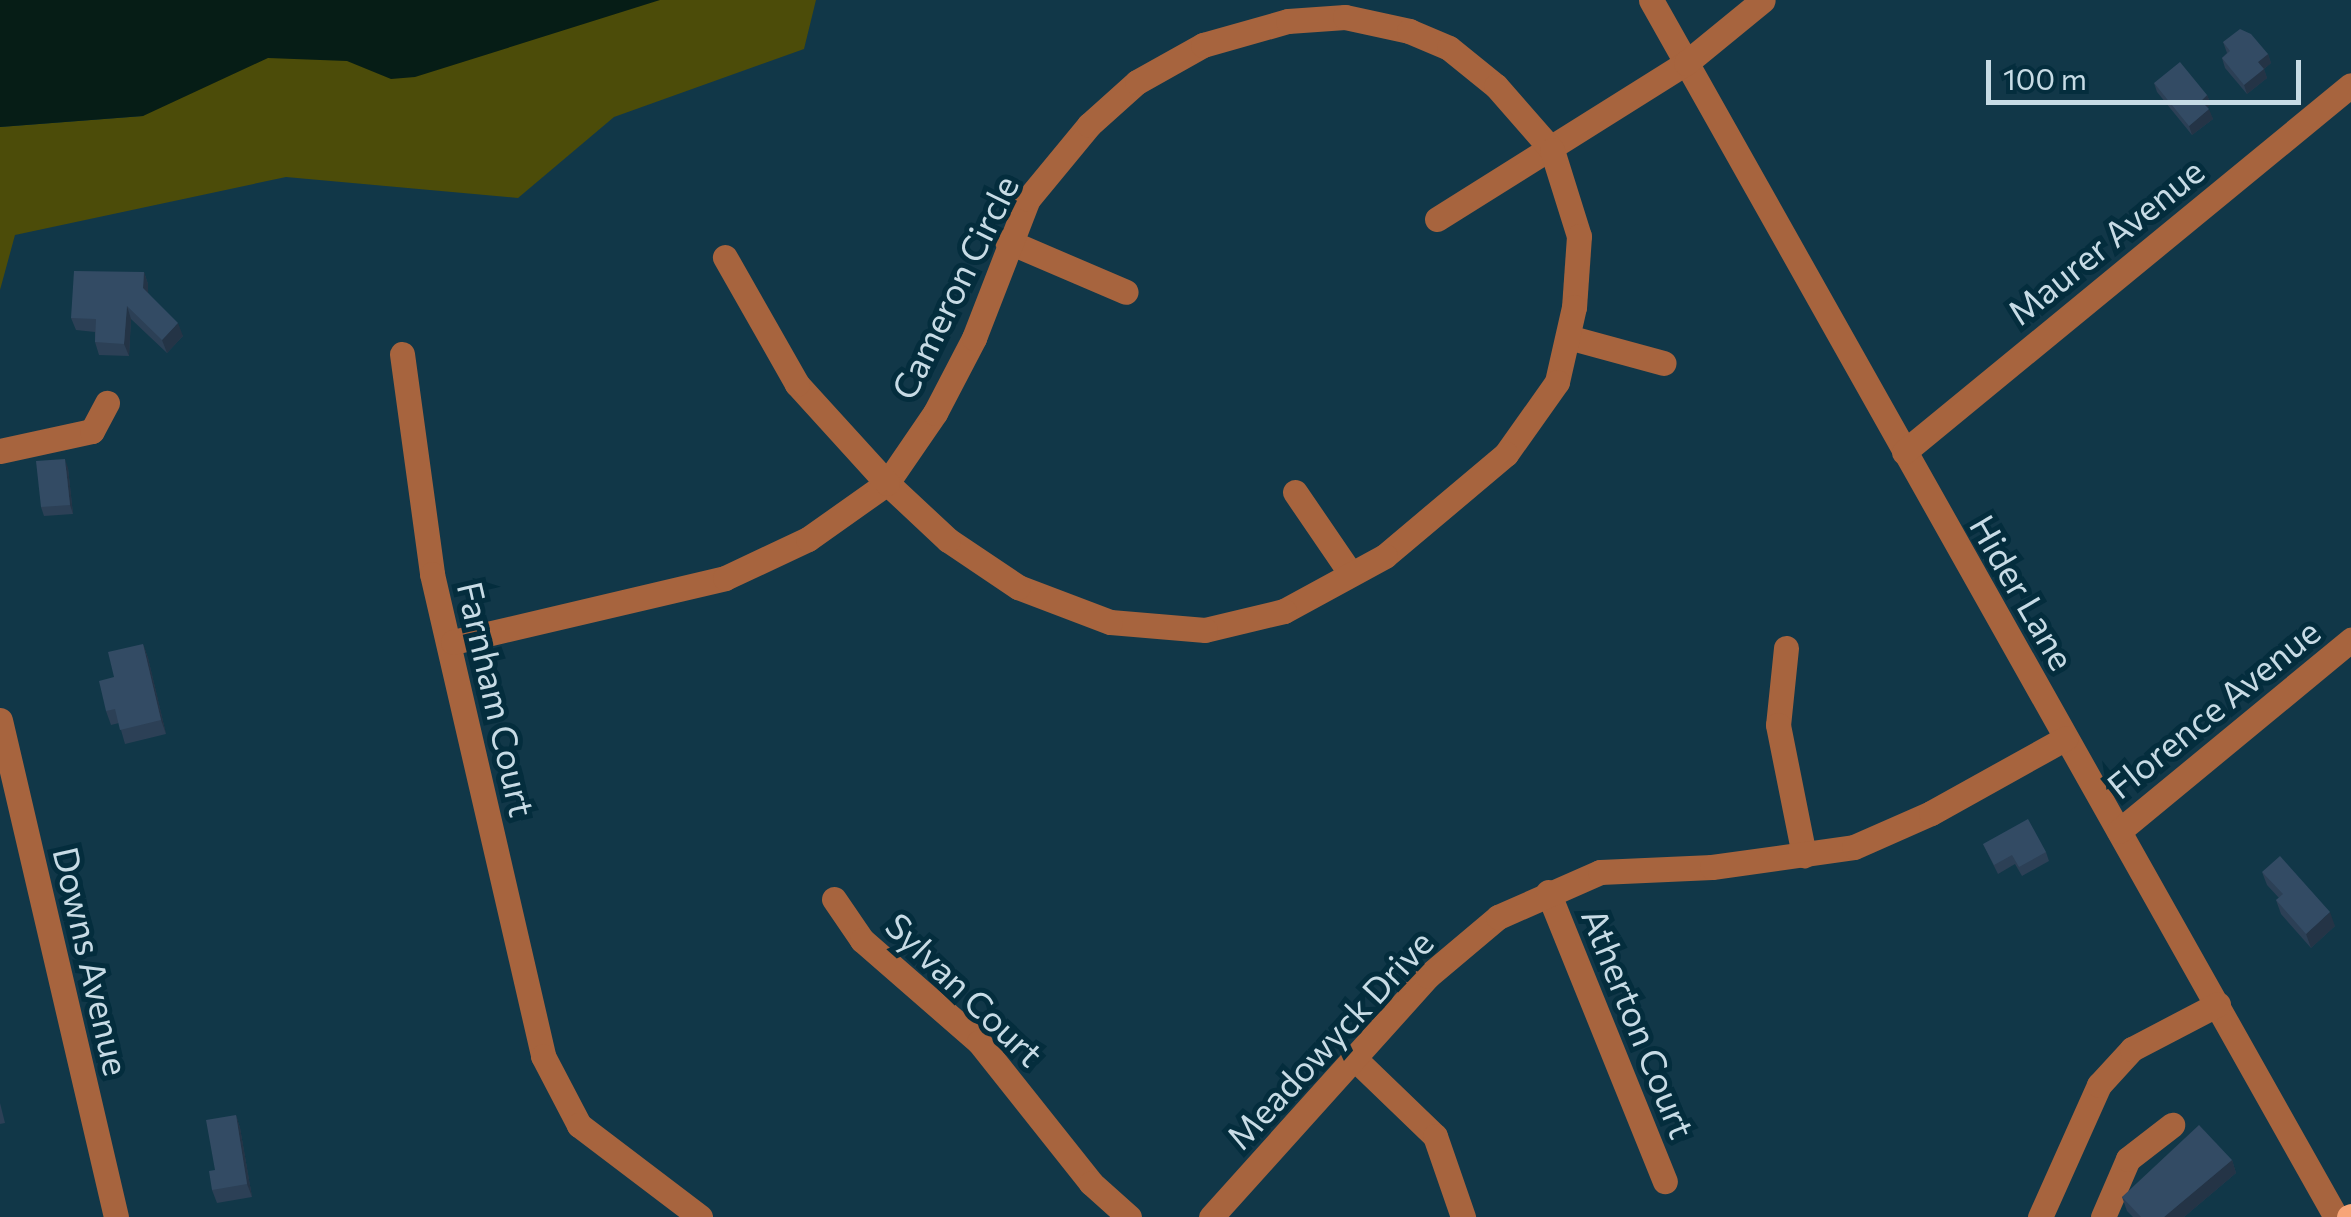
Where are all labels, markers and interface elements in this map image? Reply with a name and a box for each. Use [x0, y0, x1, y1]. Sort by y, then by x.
scale bar [1991, 40, 2306, 102]
text: 100 m [2003, 59, 2087, 96]
street label: Maurer Avenue [1998, 149, 2212, 333]
street label: Cameron Circle [882, 168, 1026, 406]
street label: Hider Lane [1962, 507, 2084, 677]
street label: Farnham Court [450, 577, 544, 821]
street label: Florence Avenue [2098, 610, 2328, 806]
street label: Downs Avenue [45, 843, 139, 1079]
street label: Atherton Court [1574, 902, 1704, 1144]
street label: Sylvan Court [878, 904, 1052, 1074]
street label: Meadowyck Drive [1217, 921, 1441, 1157]

